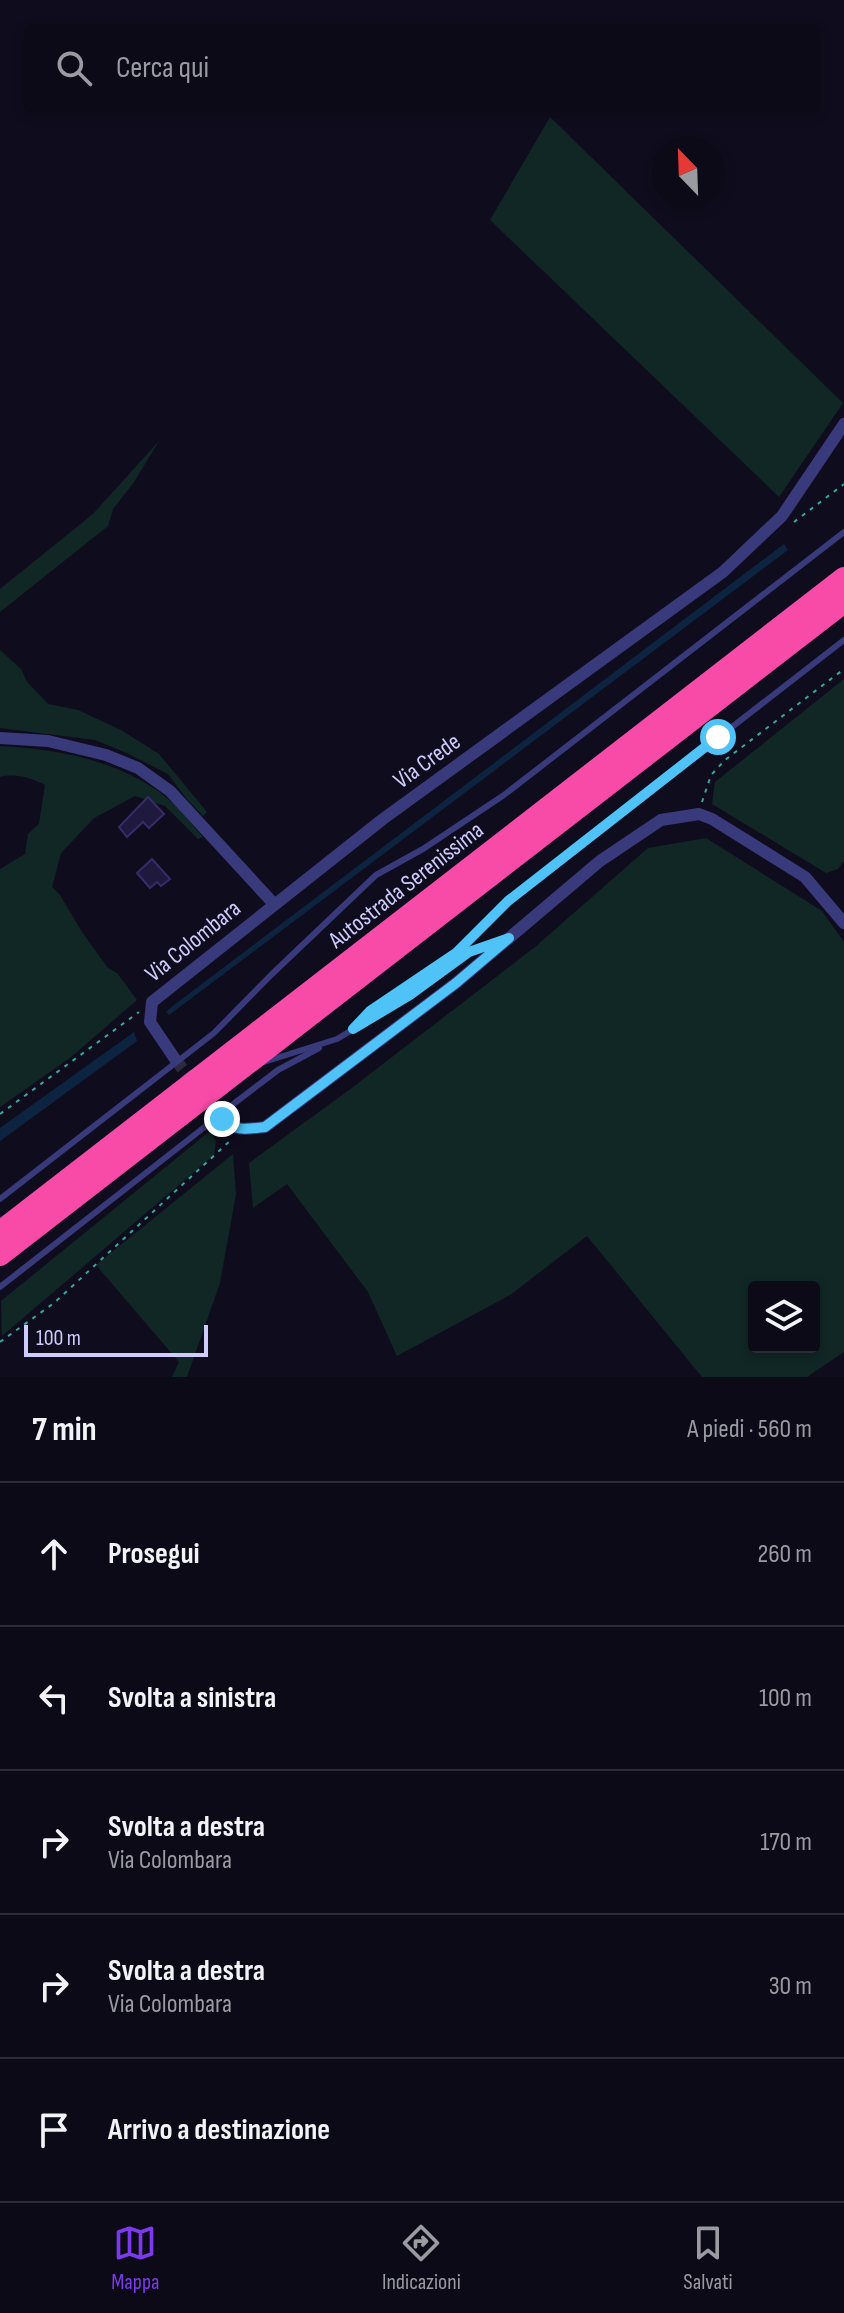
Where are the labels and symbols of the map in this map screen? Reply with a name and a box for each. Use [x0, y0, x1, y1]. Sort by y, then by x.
north arrow [652, 136, 724, 208]
route start [700, 719, 736, 755]
street label: Via Crede [388, 727, 466, 795]
street label: Autostrada Serenissima [322, 815, 489, 955]
street label: Via Colombara [139, 894, 247, 988]
route end [204, 1101, 240, 1137]
scale bar [24, 1321, 208, 1357]

